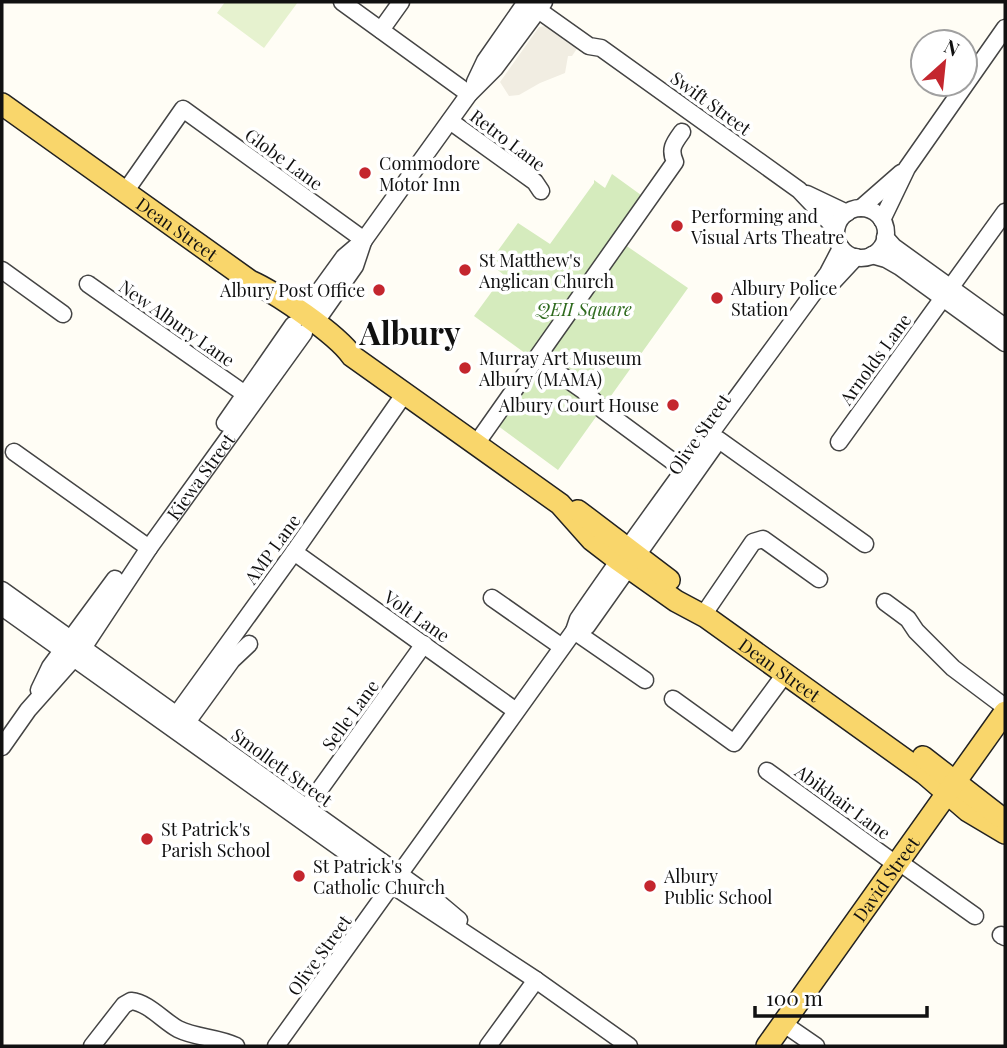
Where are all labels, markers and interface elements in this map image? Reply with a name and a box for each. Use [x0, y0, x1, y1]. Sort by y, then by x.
north arrow [909, 28, 979, 98]
text: N [940, 32, 964, 62]
street label: Swift Street [666, 66, 756, 141]
street label: Retro Lane [465, 104, 551, 176]
street label: Globe Lane [240, 123, 328, 195]
place label: Commodore Motor Inn [379, 151, 480, 196]
marker: Commodore Motor Inn [357, 165, 373, 181]
street label: Dean Street [131, 192, 223, 267]
place label: Performing and Visual Arts Theatre [690, 204, 844, 249]
marker: Performing and Visual Arts Theatre [669, 218, 685, 234]
place label: St Matthew's Anglican Church [478, 248, 615, 293]
marker: St Matthew's Anglican Church [457, 262, 473, 278]
street label: New Albury Lane [114, 274, 240, 372]
place label: Albury Police Station [730, 276, 837, 321]
place label: Albury Post Office [219, 278, 365, 302]
marker: Albury Post Office [371, 282, 387, 298]
marker: Albury Police Station [709, 290, 725, 306]
park label: QEII Square [535, 297, 632, 321]
street label: Arnolds Lane [833, 309, 916, 410]
district label: Albury [359, 310, 461, 353]
place label: Murray Art Museum Albury (MAMA) [478, 346, 642, 391]
marker: Murray Art Museum Albury (MAMA) [457, 360, 473, 376]
street label: Olive Street [662, 388, 736, 479]
place label: Albury Court House [498, 393, 659, 417]
marker: Albury Court House [665, 397, 681, 413]
street label: Kiewa Street [161, 428, 240, 525]
street label: AMP Lane [238, 509, 305, 589]
street label: Volt Lane [379, 584, 455, 647]
street label: Dean Street [734, 632, 826, 708]
street label: Selle Lane [316, 675, 384, 755]
street label: Smollett Street [227, 722, 338, 812]
street label: Abikhair Lane [790, 759, 896, 845]
place label: St Patrick's Parish School [161, 817, 271, 862]
marker: St Patrick's Parish School [139, 831, 155, 847]
street label: David Street [847, 831, 925, 926]
place label: St Patrick's Catholic Church [313, 854, 445, 899]
place label: Albury Public School [663, 864, 772, 909]
marker: St Patrick's Catholic Church [291, 868, 307, 884]
marker: Albury Public School [642, 878, 658, 894]
street label: Olive Street [282, 909, 357, 1000]
scale bar [755, 974, 926, 1018]
text: 100 m [766, 983, 823, 1011]

